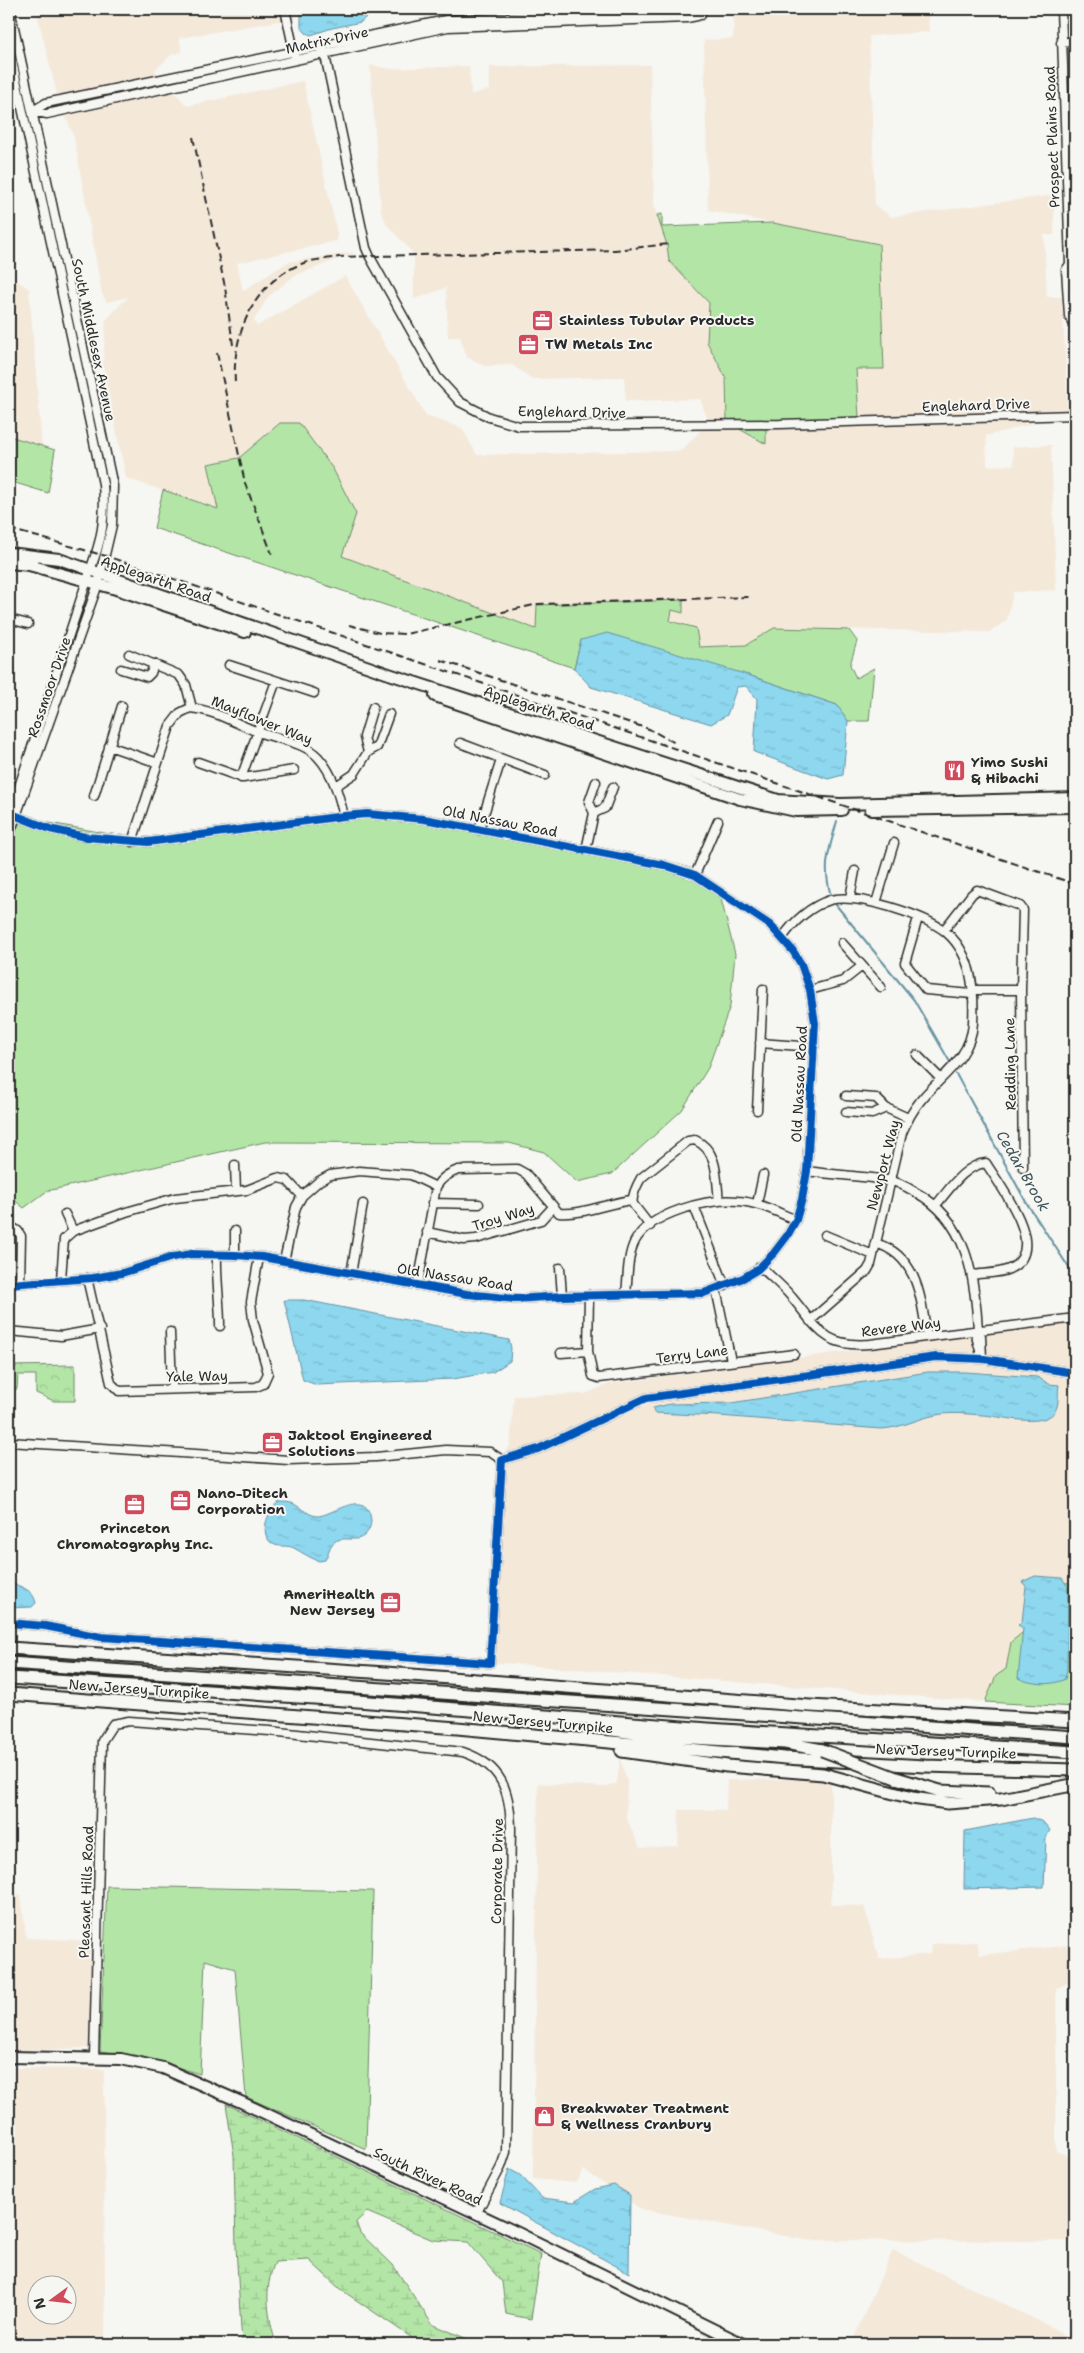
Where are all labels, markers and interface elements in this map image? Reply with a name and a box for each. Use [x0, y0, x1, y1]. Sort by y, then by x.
street label: Matrix Drive [284, 22, 370, 58]
street label: Prospect Plains Road [1041, 66, 1063, 208]
street label: South Middlesex Avenue [68, 257, 120, 423]
office icon: Stainless Tubular Products [531, 308, 555, 332]
place label: Stainless Tubular Products [559, 311, 754, 329]
office icon: TW Metals Inc [517, 332, 541, 356]
place label: TW Metals Inc [545, 335, 653, 353]
street label: Englehard Drive [922, 394, 1031, 416]
street label: Englehard Drive [518, 402, 626, 422]
street label: Applegarth Road [98, 552, 214, 606]
street label: Rossmoor Drive [23, 634, 75, 740]
street label: Applegarth Road [481, 682, 597, 734]
street label: Mayflower Way [209, 691, 315, 749]
place label: Yimo Sushi & Hibachi [971, 753, 1048, 787]
restaurant icon: Yimo Sushi & Hibachi [943, 758, 967, 782]
street label: Old Nassau Road [441, 801, 559, 841]
street label: Redding Lane [1000, 1017, 1020, 1111]
street label: Old Nassau Road [787, 1025, 811, 1143]
street label: Newport Way [862, 1118, 904, 1212]
water label: Cedar Brook [992, 1127, 1054, 1216]
street label: Troy Way [470, 1199, 536, 1235]
street label: Old Nassau Road [396, 1259, 514, 1295]
street label: Revere Way [860, 1313, 942, 1341]
street label: Terry Lane [655, 1341, 729, 1367]
street label: Yale Way [166, 1366, 228, 1386]
place label: Jaktool Engineered Solutions [288, 1426, 432, 1460]
office icon: Jaktool Engineered Solutions [260, 1431, 284, 1455]
place label: Nano-Ditech Corporation [197, 1484, 288, 1518]
office icon: Nano-Ditech Corporation [169, 1489, 193, 1513]
office icon: Princeton Chromatography Inc. [123, 1493, 147, 1517]
place label: Princeton Chromatography Inc. [57, 1519, 213, 1553]
place label: AmeriHealth New Jersey [283, 1585, 375, 1619]
office icon: AmeriHealth New Jersey [379, 1590, 403, 1614]
street label: New Jersey Turnpike [68, 1675, 210, 1703]
street label: New Jersey Turnpike [472, 1707, 614, 1737]
street label: New Jersey Turnpike [875, 1740, 1017, 1762]
street label: Corporate Drive [487, 1818, 507, 1924]
street label: Pleasant Hills Road [75, 1825, 97, 1959]
place label: Breakwater Treatment & Wellness Cranbury [561, 2099, 729, 2133]
shop icon: Breakwater Treatment & Wellness Cranbury [533, 2104, 557, 2128]
street label: South River Road [371, 2143, 486, 2209]
north arrow [28, 2276, 78, 2326]
text: N [29, 2296, 50, 2311]

